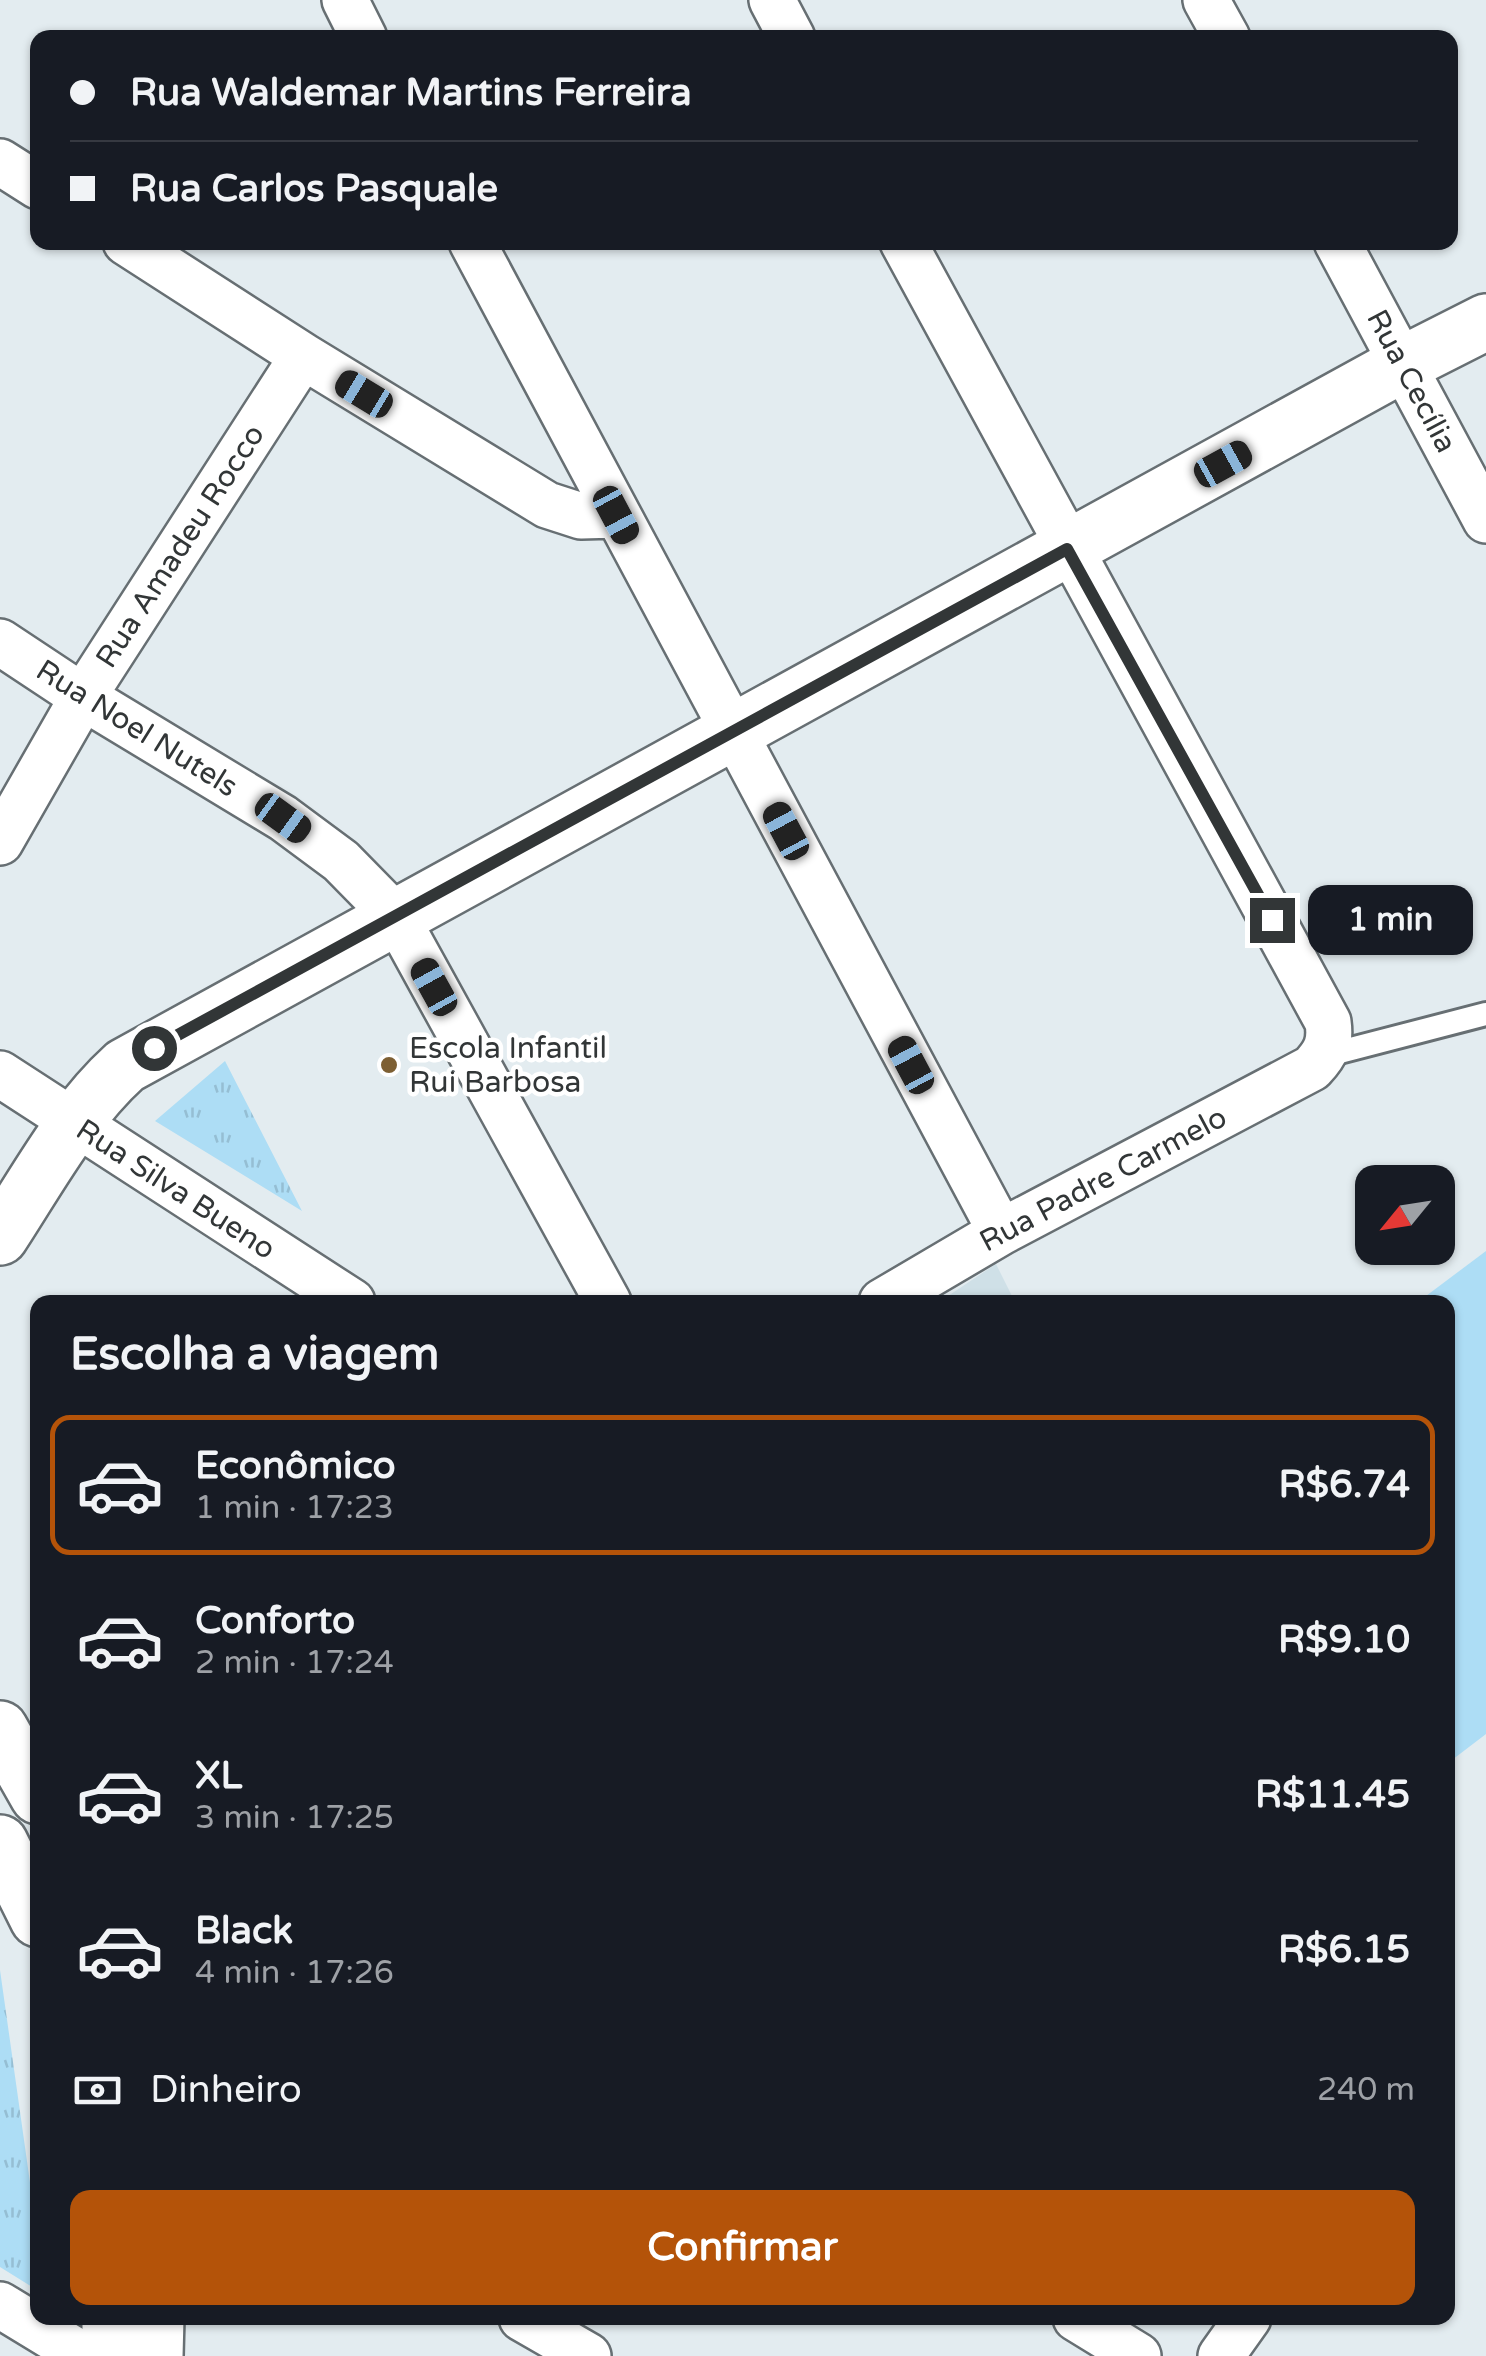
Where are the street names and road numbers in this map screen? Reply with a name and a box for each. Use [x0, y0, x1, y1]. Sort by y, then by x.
street label: Rua Cecília [1358, 303, 1465, 459]
street label: Rua Amadeu Rocco [88, 418, 273, 675]
street label: Rua Noel Nutels [29, 652, 244, 805]
street label: Rua Padre Carmelo [973, 1099, 1233, 1260]
street label: Rua Silva Bueno [69, 1111, 282, 1268]

